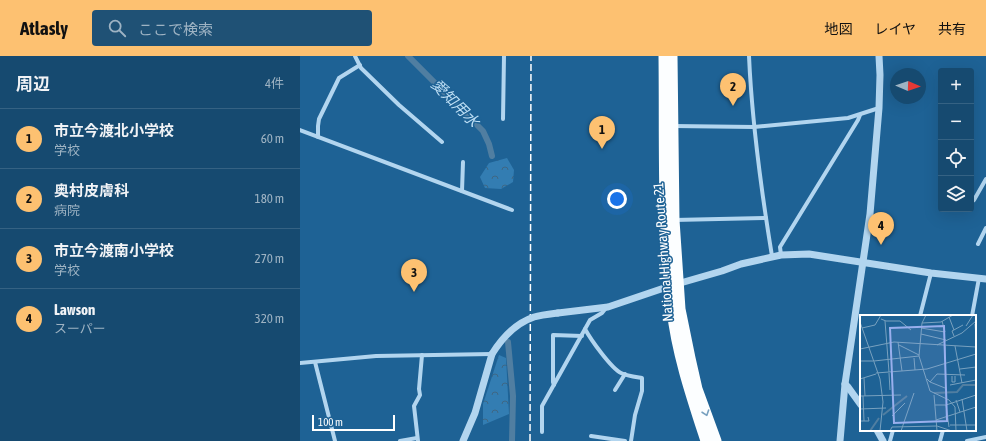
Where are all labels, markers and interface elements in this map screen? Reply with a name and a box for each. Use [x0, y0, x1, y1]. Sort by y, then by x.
search box [92, 10, 372, 46]
text: Atlasly [20, 17, 68, 39]
icon: search [106, 17, 128, 39]
text: ここで検索 [138, 21, 213, 38]
text: 地図 [824, 21, 852, 37]
text: レイヤ [874, 21, 916, 37]
text: 共有 [938, 21, 966, 37]
north arrow [890, 68, 926, 104]
map controls [938, 68, 974, 212]
button: + [938, 68, 974, 104]
pin: 2 [720, 73, 746, 106]
text: 周辺 [16, 74, 50, 94]
water label: 愛知用水 [428, 75, 484, 131]
text: 4件 [265, 76, 284, 91]
button: − [938, 104, 974, 140]
pin: 1 [589, 116, 615, 149]
text: 市立今渡北小学校 [54, 122, 174, 139]
text: 1 [26, 131, 32, 146]
text: 60 m [261, 131, 284, 146]
button: locate [938, 140, 974, 176]
text: 学校 [54, 143, 80, 158]
button: layers [938, 176, 974, 212]
text: 奥村皮膚科 [54, 182, 129, 199]
street label: National Highway Route 21 [650, 182, 676, 322]
your location [607, 189, 627, 209]
text: 2 [26, 191, 32, 206]
text: 180 m [255, 191, 284, 206]
text: 病院 [54, 203, 80, 218]
pin: 4 [868, 212, 894, 245]
text: 市立今渡南小学校 [54, 242, 174, 259]
text: 3 [26, 251, 32, 266]
text: 270 m [255, 251, 284, 266]
pin: 3 [401, 259, 427, 292]
text: 学校 [54, 263, 80, 278]
text: Lawson [54, 301, 95, 318]
text: 4 [26, 311, 32, 326]
text: 320 m [255, 311, 284, 326]
inset map [860, 315, 976, 431]
text: スーパー [54, 321, 106, 336]
one-way arrow [701, 410, 710, 417]
scale bar [312, 413, 395, 432]
text: 100 m [318, 416, 343, 428]

